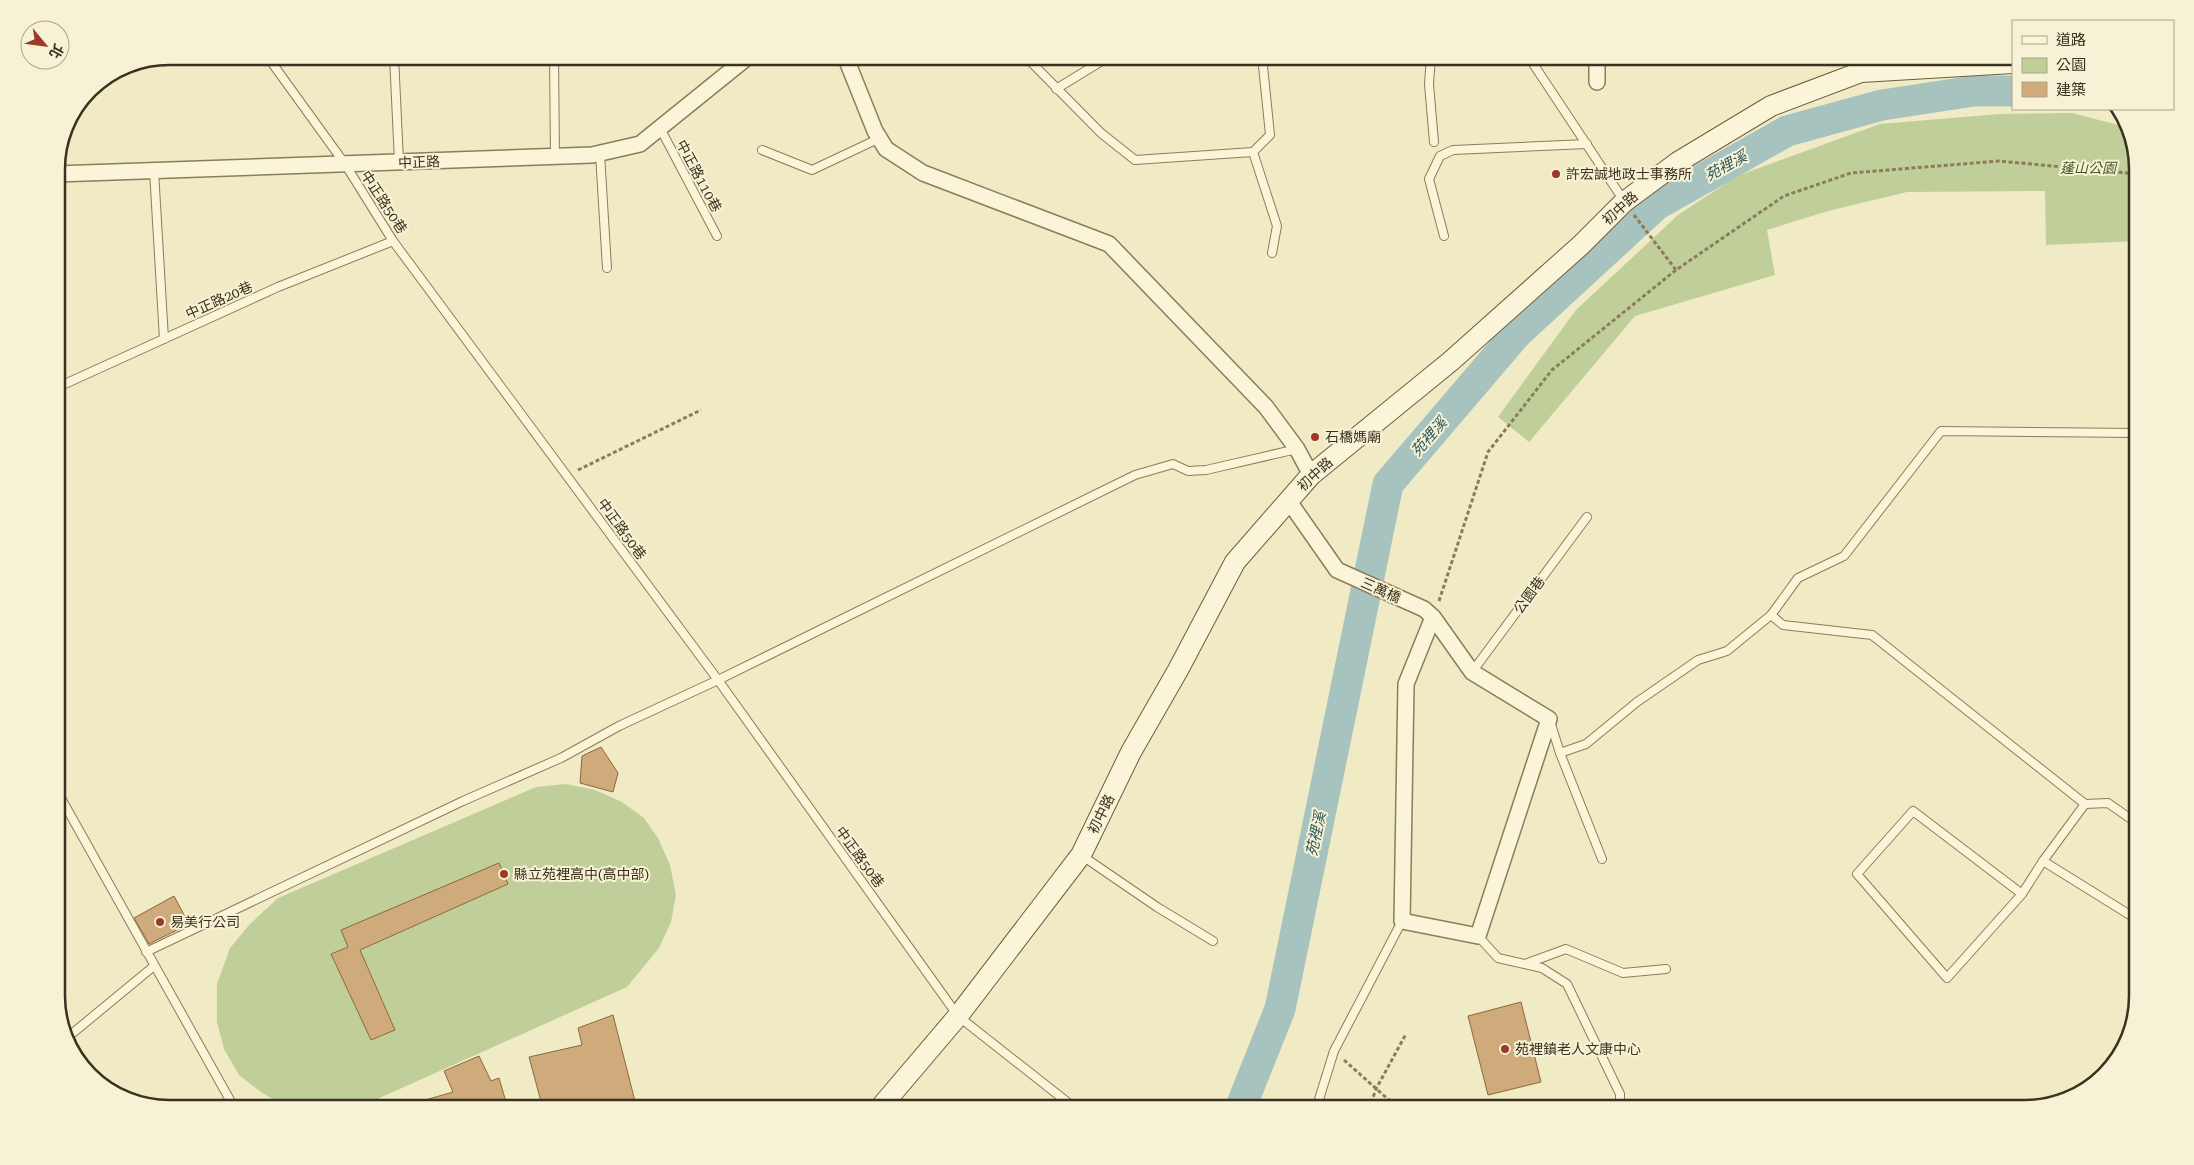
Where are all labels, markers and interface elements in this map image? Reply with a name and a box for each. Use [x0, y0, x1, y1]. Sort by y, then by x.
north arrow [20, 20, 70, 70]
legend [2012, 20, 2174, 110]
text: 道路 [2056, 31, 2086, 49]
text: 北 [46, 41, 67, 61]
text: 公園 [2056, 56, 2086, 74]
text: 建築 [2056, 81, 2086, 99]
street label: 中正路110巷 [673, 137, 725, 215]
water label: 苑裡溪 [1702, 146, 1752, 185]
street label: 中正路 [398, 153, 440, 171]
park label: 蓬山公園 [2060, 160, 2118, 176]
place label: 許宏誠地政士事務所 [1566, 166, 1692, 182]
street label: 中正路50巷 [358, 168, 410, 236]
marker: 許宏誠地政士事務所 [1550, 168, 1562, 180]
street label: 初中路 [1599, 188, 1641, 228]
street label: 中正路20巷 [183, 278, 255, 322]
water label: 苑裡溪 [1407, 413, 1452, 460]
place label: 石橋媽廟 [1325, 429, 1381, 445]
marker: 石橋媽廟 [1309, 431, 1321, 443]
street label: 初中路 [1294, 454, 1336, 494]
street label: 中正路50巷 [594, 495, 650, 563]
street label: 公園巷 [1510, 573, 1548, 617]
street label: 三萬橋 [1359, 574, 1403, 606]
street label: 初中路 [1085, 792, 1117, 836]
water label: 苑裡溪 [1303, 808, 1330, 858]
street label: 中正路50巷 [832, 823, 888, 891]
place label: 縣立苑裡高中(高中部) [514, 866, 649, 882]
marker: 縣立苑裡高中(高中部) [498, 868, 510, 880]
place label: 易美行公司 [170, 914, 240, 930]
marker: 易美行公司 [154, 916, 166, 928]
place label: 苑裡鎮老人文康中心 [1515, 1041, 1641, 1057]
marker: 苑裡鎮老人文康中心 [1499, 1043, 1511, 1055]

